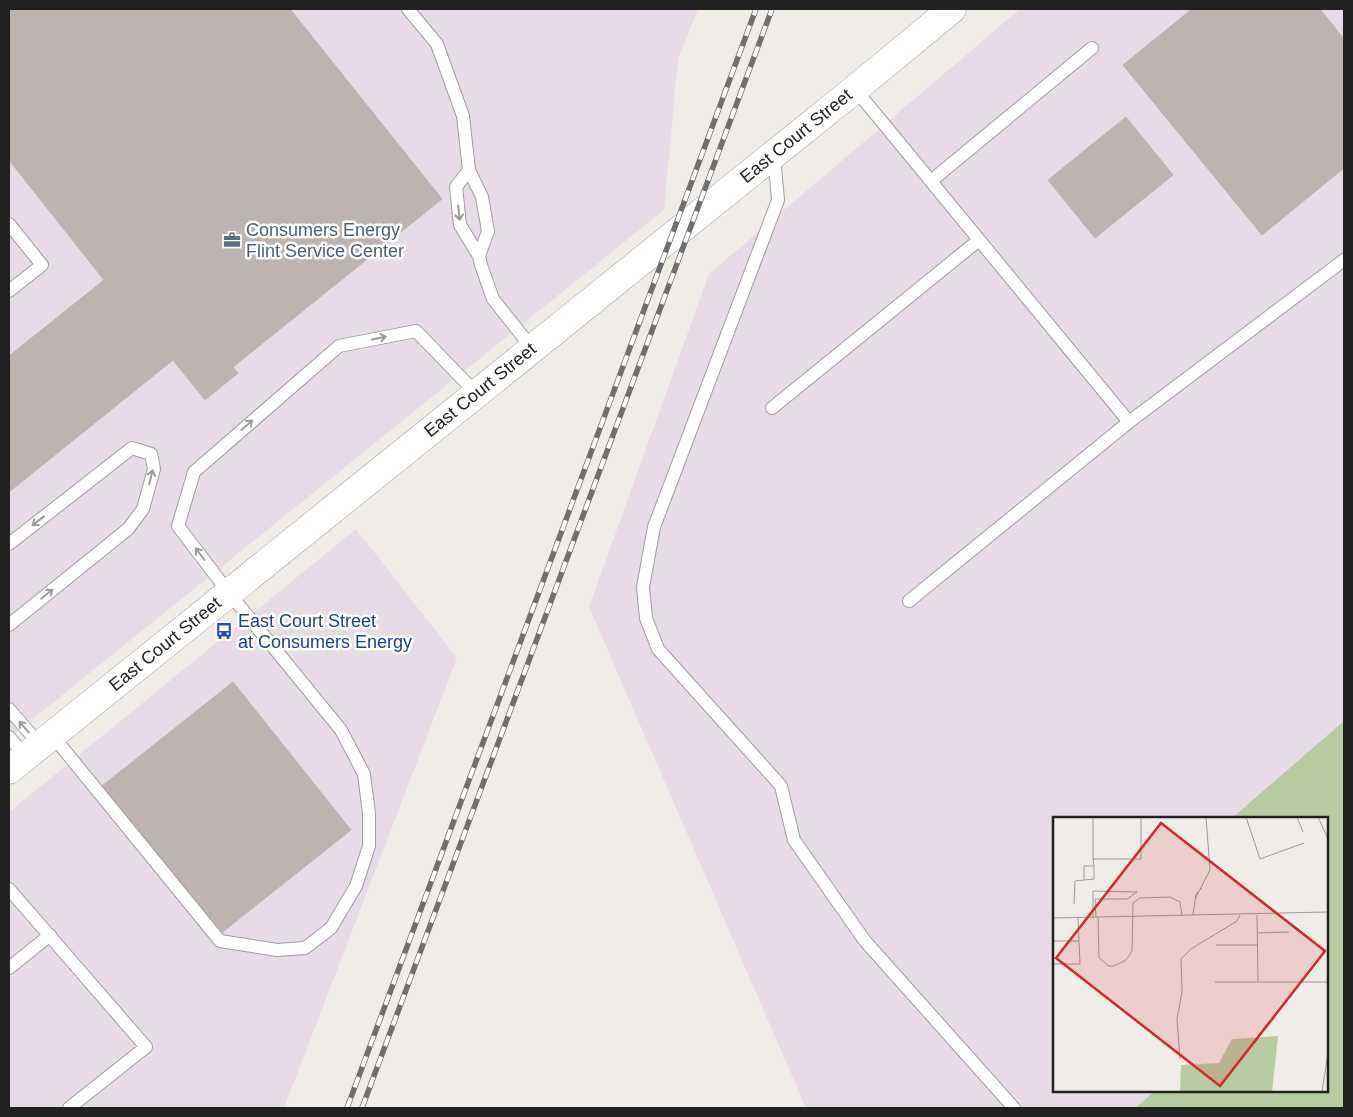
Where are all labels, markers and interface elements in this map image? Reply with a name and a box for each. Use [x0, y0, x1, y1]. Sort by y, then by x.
street label: East Court Street [736, 85, 856, 187]
one-way arrow [454, 205, 463, 221]
place label: Consumers Energy Flint Service Center [246, 220, 404, 261]
office icon: Consumers Energy Flint Service Center [222, 230, 242, 250]
one-way arrow [371, 333, 387, 343]
street label: East Court Street [420, 339, 540, 441]
one-way arrow [241, 420, 254, 431]
one-way arrow [147, 469, 157, 485]
one-way arrow [32, 516, 45, 527]
one-way arrow [194, 548, 205, 561]
one-way arrow [40, 589, 53, 600]
street label: East Court Street [105, 593, 225, 695]
place label: East Court Street at Consumers Energy [238, 611, 412, 652]
bus stop icon: East Court Street at Consumers Energy [214, 621, 234, 641]
one-way arrow [18, 721, 30, 734]
inset map [1053, 817, 1328, 1092]

